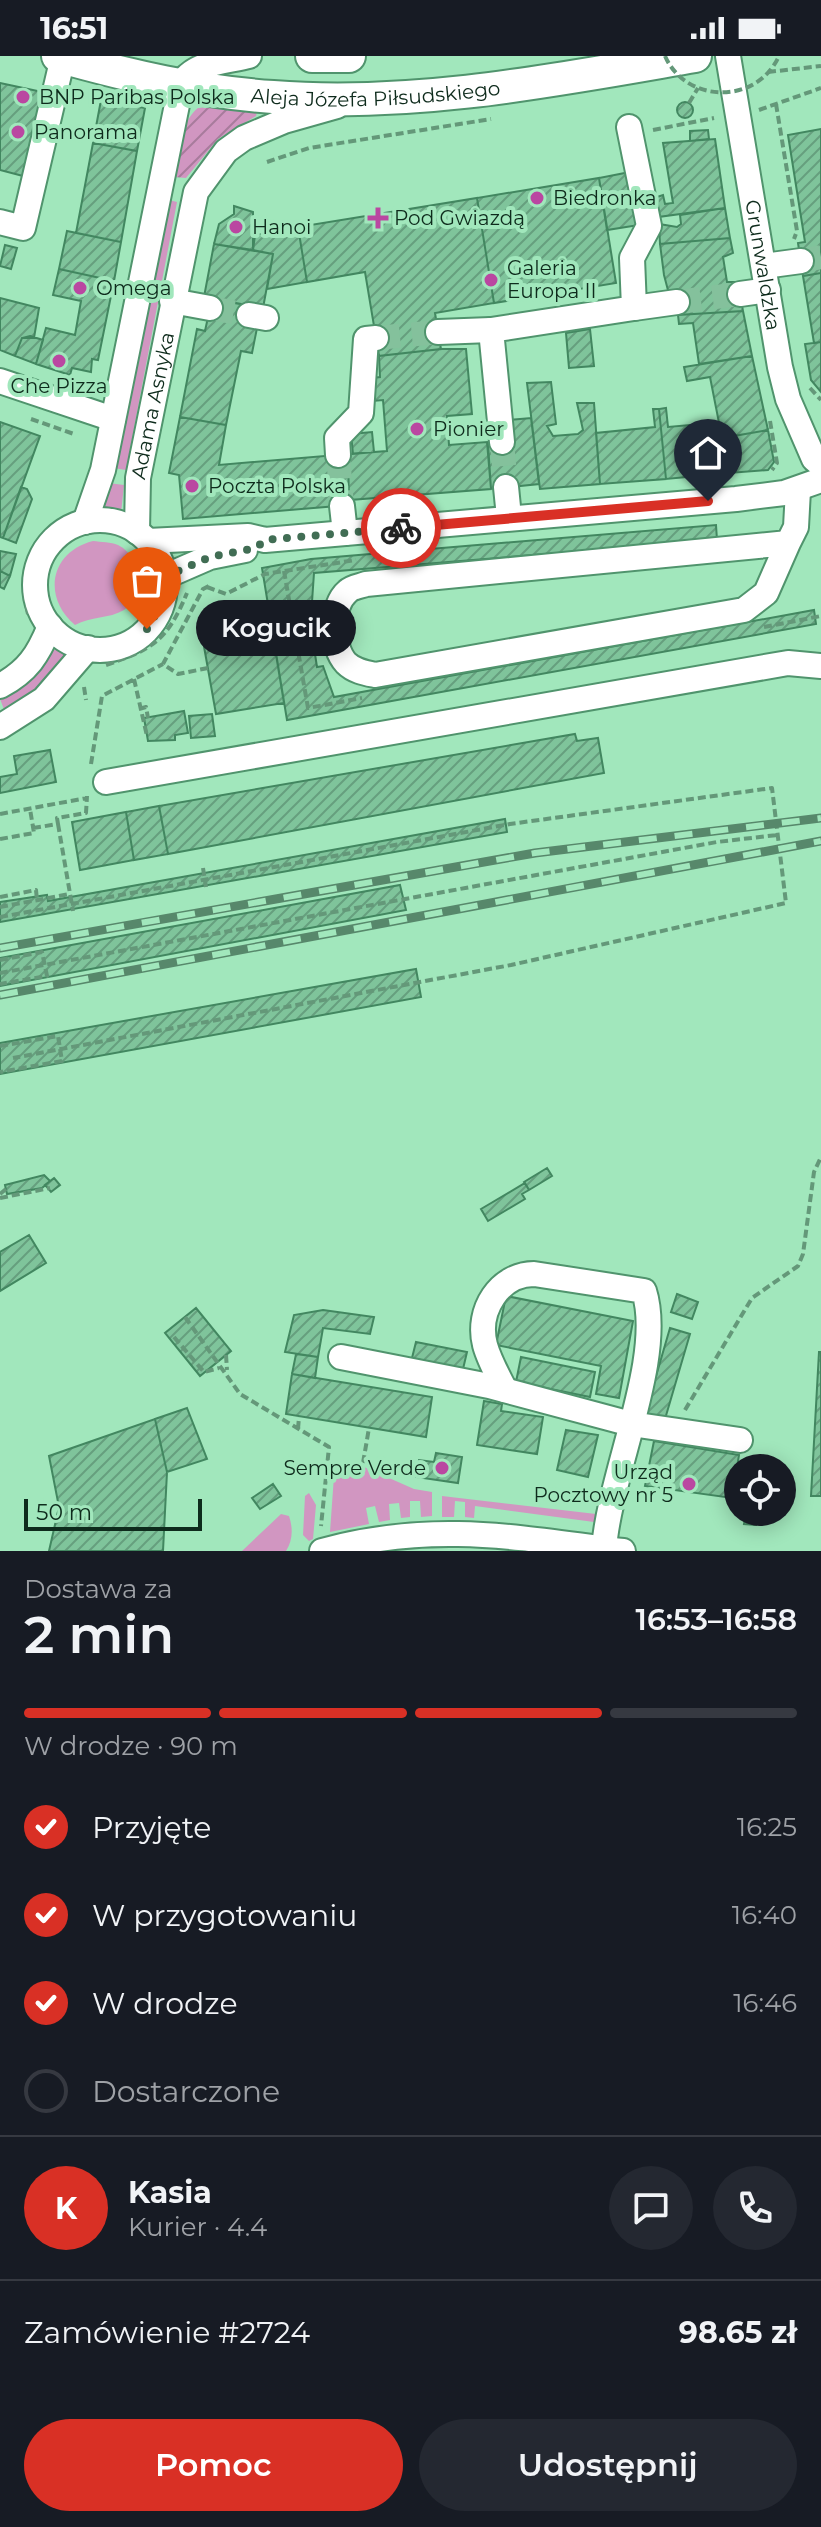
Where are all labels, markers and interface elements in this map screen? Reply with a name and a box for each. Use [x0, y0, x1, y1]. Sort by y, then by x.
text: 16:51 [40, 10, 108, 47]
street label: Aleja Józefa Piłsudskiego [250, 76, 502, 111]
place label: BNP Paribas Polska [39, 85, 235, 109]
marker: BNP Paribas Polska [14, 88, 32, 106]
place label: Panorama [34, 120, 138, 144]
marker: Panorama [9, 123, 27, 141]
place label: Biedronka [553, 186, 657, 210]
marker: Biedronka [528, 189, 546, 207]
street label: Grunwaldzka [740, 198, 786, 332]
place label: Pod Gwiazdą [394, 206, 525, 230]
marker: Pod Gwiazdą [369, 209, 387, 227]
place label: Hanoi [252, 215, 312, 239]
marker: Hanoi [227, 218, 245, 236]
place label: Galeria Europa II [507, 256, 597, 303]
marker: Galeria Europa II [482, 271, 500, 289]
place label: Omega [96, 276, 172, 300]
marker: Omega [71, 279, 89, 297]
street label: Adama Asnyka [126, 330, 179, 481]
marker: Che Pizza [50, 352, 68, 370]
place label: Che Pizza [11, 374, 108, 398]
place label: Pionier [433, 417, 504, 441]
pin [674, 419, 742, 501]
marker: Pionier [408, 420, 426, 438]
icon: home [686, 431, 730, 475]
place label: Poczta Polska [208, 474, 346, 498]
marker: Poczta Polska [183, 477, 201, 495]
courier [361, 488, 441, 568]
icon: bike [379, 506, 423, 550]
pin [113, 547, 181, 629]
icon: bag [125, 559, 169, 603]
callout: Kogucik [195, 601, 355, 657]
text: Kogucik [221, 612, 331, 644]
map controls [724, 1454, 796, 1526]
button: locate [724, 1454, 796, 1526]
place label: Sempre Verde [283, 1456, 426, 1480]
marker: Sempre Verde [433, 1459, 451, 1477]
place label: Urząd Pocztowy nr 5 [533, 1460, 673, 1507]
marker: Urząd Pocztowy nr 5 [680, 1475, 698, 1493]
scale bar [24, 1495, 202, 1531]
text: 50 m [36, 1499, 92, 1526]
text: Dostawa za [24, 1573, 173, 1605]
text: 16:53–16:58 [636, 1601, 797, 1638]
text: 2 min [24, 1603, 174, 1666]
text: W drodze · 90 m [24, 1730, 238, 1762]
icon: check [24, 1805, 68, 1849]
text: Przyjęte [92, 1809, 211, 1846]
text: 16:25 [737, 1811, 797, 1843]
icon: check [24, 1893, 68, 1937]
text: W przygotowaniu [92, 1897, 358, 1934]
text: 16:40 [732, 1899, 797, 1931]
icon: check [24, 1981, 68, 2025]
text: W drodze [92, 1985, 238, 2022]
text: 16:46 [733, 1987, 797, 2019]
text: Dostarczone [92, 2073, 280, 2110]
button: chat [609, 2166, 693, 2250]
button: phone [713, 2166, 797, 2250]
text: Kasia [128, 2174, 212, 2211]
text: K [55, 2190, 77, 2227]
text: Kurier · 4.4 [128, 2211, 267, 2243]
text: Zamówienie #2724 [24, 2314, 310, 2351]
text: 98.65 zł [679, 2314, 797, 2351]
button: Pomoc [24, 2419, 403, 2511]
button: Udostępnij [419, 2419, 797, 2511]

